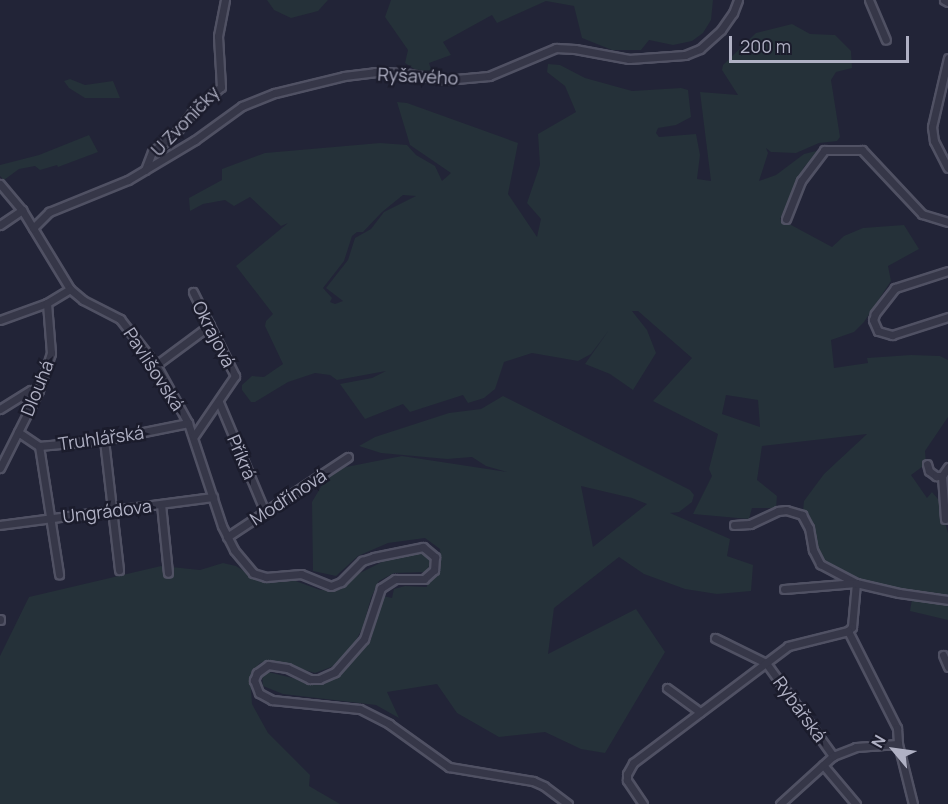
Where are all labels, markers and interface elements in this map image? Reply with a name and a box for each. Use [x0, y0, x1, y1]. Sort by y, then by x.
scale bar [732, 24, 912, 62]
text: 200 m [740, 34, 791, 58]
street label: Ryšavého [377, 63, 459, 89]
street label: U Zvoničky [146, 82, 224, 160]
street label: Okrajová [188, 297, 240, 371]
street label: Pavlišovská [119, 323, 189, 415]
street label: Dlouhá [16, 357, 58, 419]
street label: Truhlářská [57, 421, 145, 455]
street label: Příkrá [223, 431, 261, 483]
street label: Modřínová [246, 464, 330, 530]
street label: Ungrádova [61, 495, 153, 527]
street label: Rybářská [769, 672, 831, 746]
north arrow [864, 720, 924, 780]
text: N [866, 731, 891, 752]

